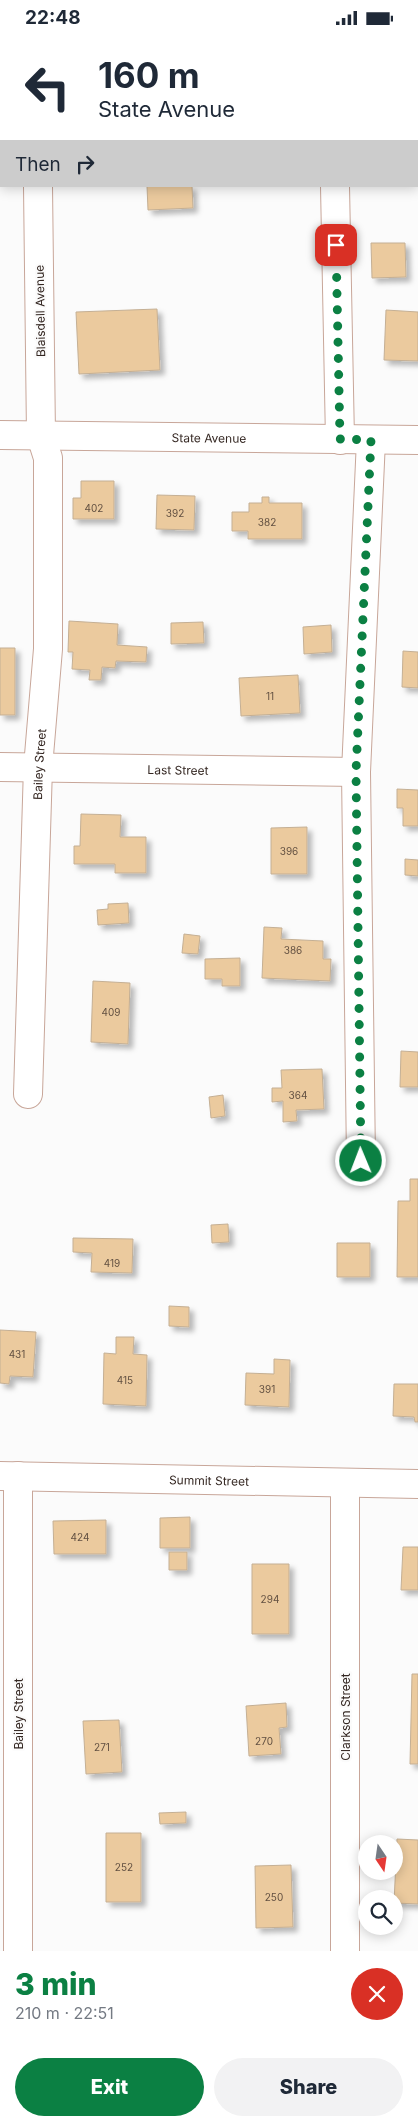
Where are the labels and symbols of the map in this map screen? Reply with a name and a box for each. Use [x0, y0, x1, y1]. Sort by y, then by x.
pin [315, 224, 357, 266]
street label: Blaisdell Avenue [32, 265, 48, 357]
street label: State Avenue [171, 430, 246, 445]
house number: 402 [85, 502, 103, 514]
house number: 392 [166, 507, 184, 519]
house number: 382 [258, 516, 276, 528]
house number: 11 [266, 690, 274, 702]
street label: Bailey Street [30, 728, 49, 800]
street label: Last Street [147, 762, 209, 777]
house number: 396 [280, 845, 298, 857]
house number: 386 [284, 944, 302, 956]
house number: 409 [102, 1006, 120, 1018]
house number: 364 [289, 1089, 307, 1101]
position arrow [334, 1134, 386, 1186]
house number: 419 [104, 1257, 120, 1269]
house number: 431 [9, 1348, 25, 1360]
house number: 415 [117, 1374, 133, 1386]
house number: 391 [259, 1383, 275, 1395]
street label: Summit Street [169, 1472, 249, 1488]
house number: 424 [71, 1531, 89, 1543]
house number: 294 [261, 1593, 279, 1605]
street label: Clarkson Street [338, 1673, 353, 1761]
street label: Bailey Street [11, 1678, 26, 1750]
house number: 270 [255, 1735, 273, 1747]
house number: 271 [94, 1741, 110, 1753]
north arrow [358, 1835, 402, 1880]
house number: 252 [115, 1861, 133, 1873]
house number: 250 [265, 1891, 283, 1903]

